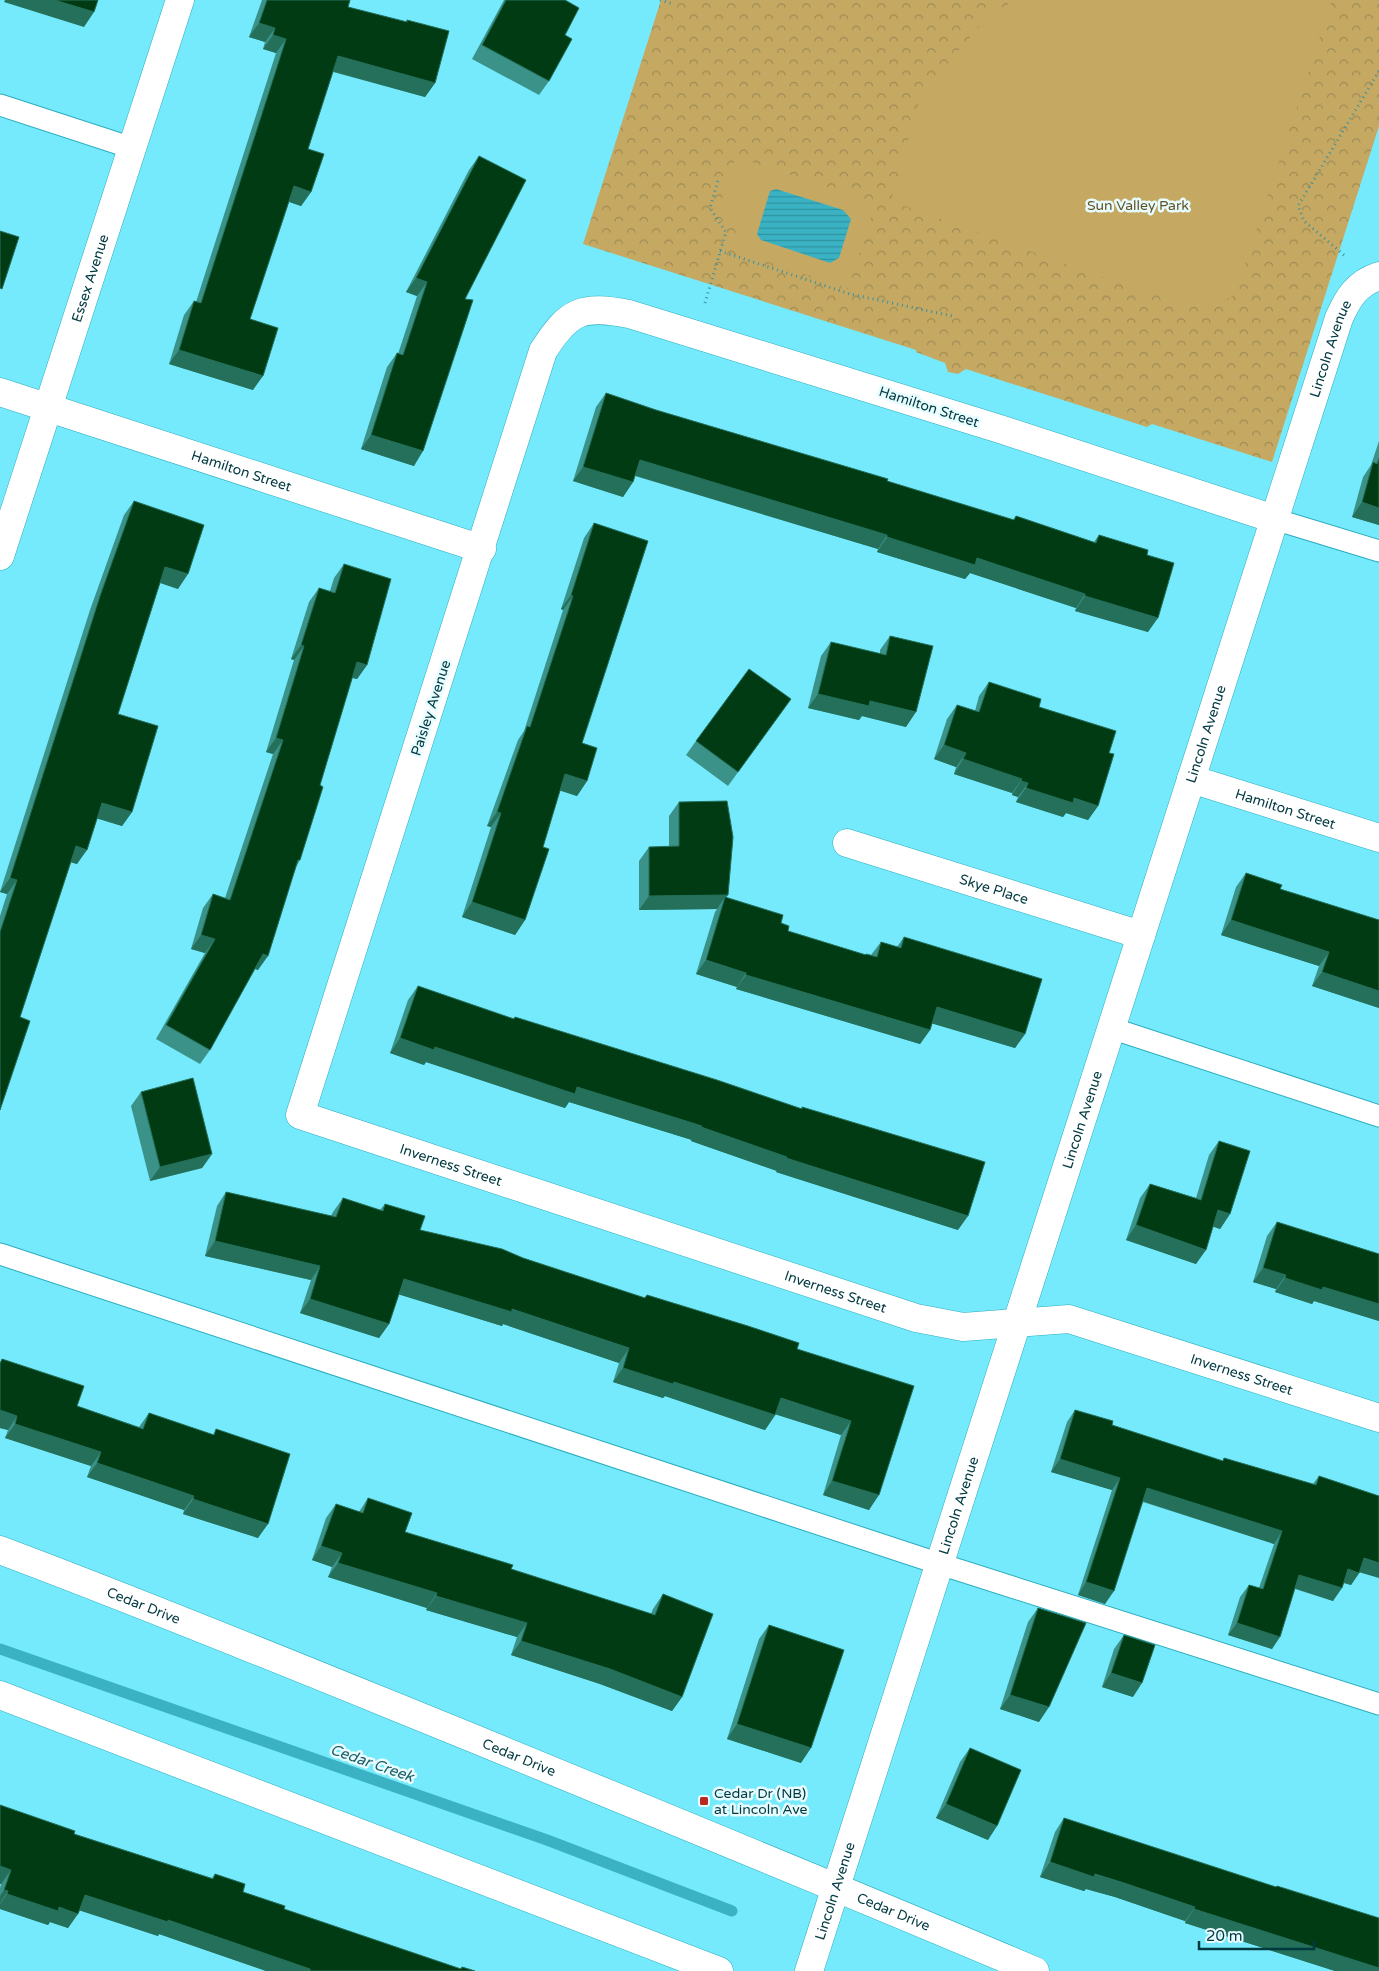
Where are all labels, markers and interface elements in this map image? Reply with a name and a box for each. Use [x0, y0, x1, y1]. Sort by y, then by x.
park label: Sun Valley Park [1087, 197, 1189, 214]
street label: Essex Avenue [68, 232, 112, 324]
street label: Lincoln Avenue [1306, 297, 1355, 399]
street label: Hamilton Street [877, 383, 982, 431]
street label: Hamilton Street [189, 446, 294, 495]
street label: Paisley Avenue [408, 658, 455, 758]
street label: Lincoln Avenue [1182, 683, 1229, 785]
street label: Hamilton Street [1233, 785, 1338, 833]
street label: Skye Place [957, 870, 1031, 908]
street label: Lincoln Avenue [1058, 1069, 1106, 1171]
street label: Inverness Street [398, 1140, 505, 1190]
street label: Inverness Street [782, 1267, 890, 1316]
street label: Inverness Street [1188, 1350, 1296, 1399]
street label: Lincoln Avenue [935, 1454, 982, 1556]
street label: Cedar Drive [104, 1583, 183, 1628]
street label: Cedar Drive [480, 1735, 558, 1780]
water label: Cedar Creek [328, 1740, 418, 1786]
place label: Cedar Dr (NB) at Lincoln Ave [714, 1785, 808, 1818]
marker: Cedar Dr (NB) at Lincoln Ave [698, 1795, 710, 1807]
street label: Lincoln Avenue [811, 1840, 858, 1942]
street label: Cedar Drive [854, 1889, 933, 1934]
scale bar [1199, 1918, 1314, 1950]
text: 20 m [1206, 1927, 1243, 1945]

